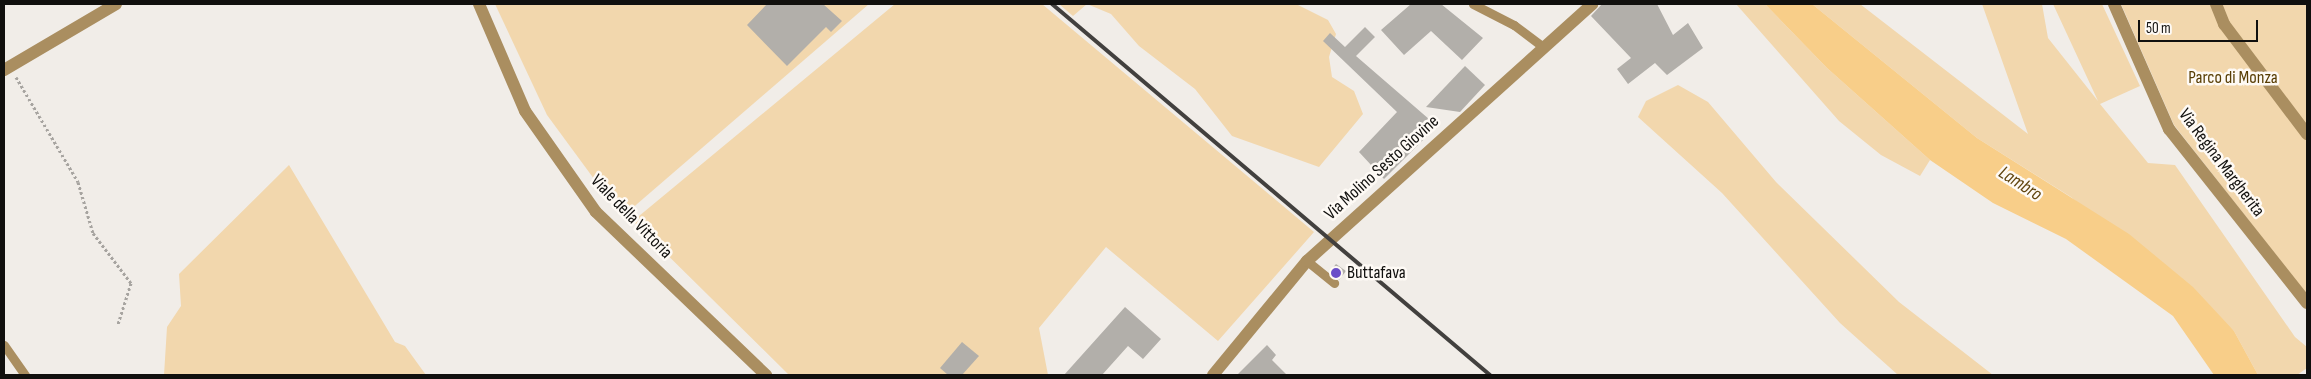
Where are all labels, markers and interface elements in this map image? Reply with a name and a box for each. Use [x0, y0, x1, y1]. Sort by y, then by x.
scale bar [2141, 10, 2261, 42]
text: 50 m [2146, 19, 2171, 38]
park label: Parco di Monza [2188, 67, 2278, 89]
street label: Via Regina Margherita [2173, 105, 2269, 221]
street label: Via Molino Sesto Giovine [1320, 111, 1444, 225]
water label: Lambro [1994, 162, 2046, 206]
street label: Viale della Vittoria [586, 171, 676, 263]
place label: Buttafava [1347, 262, 1406, 284]
marker: Buttafava [1329, 266, 1343, 280]

